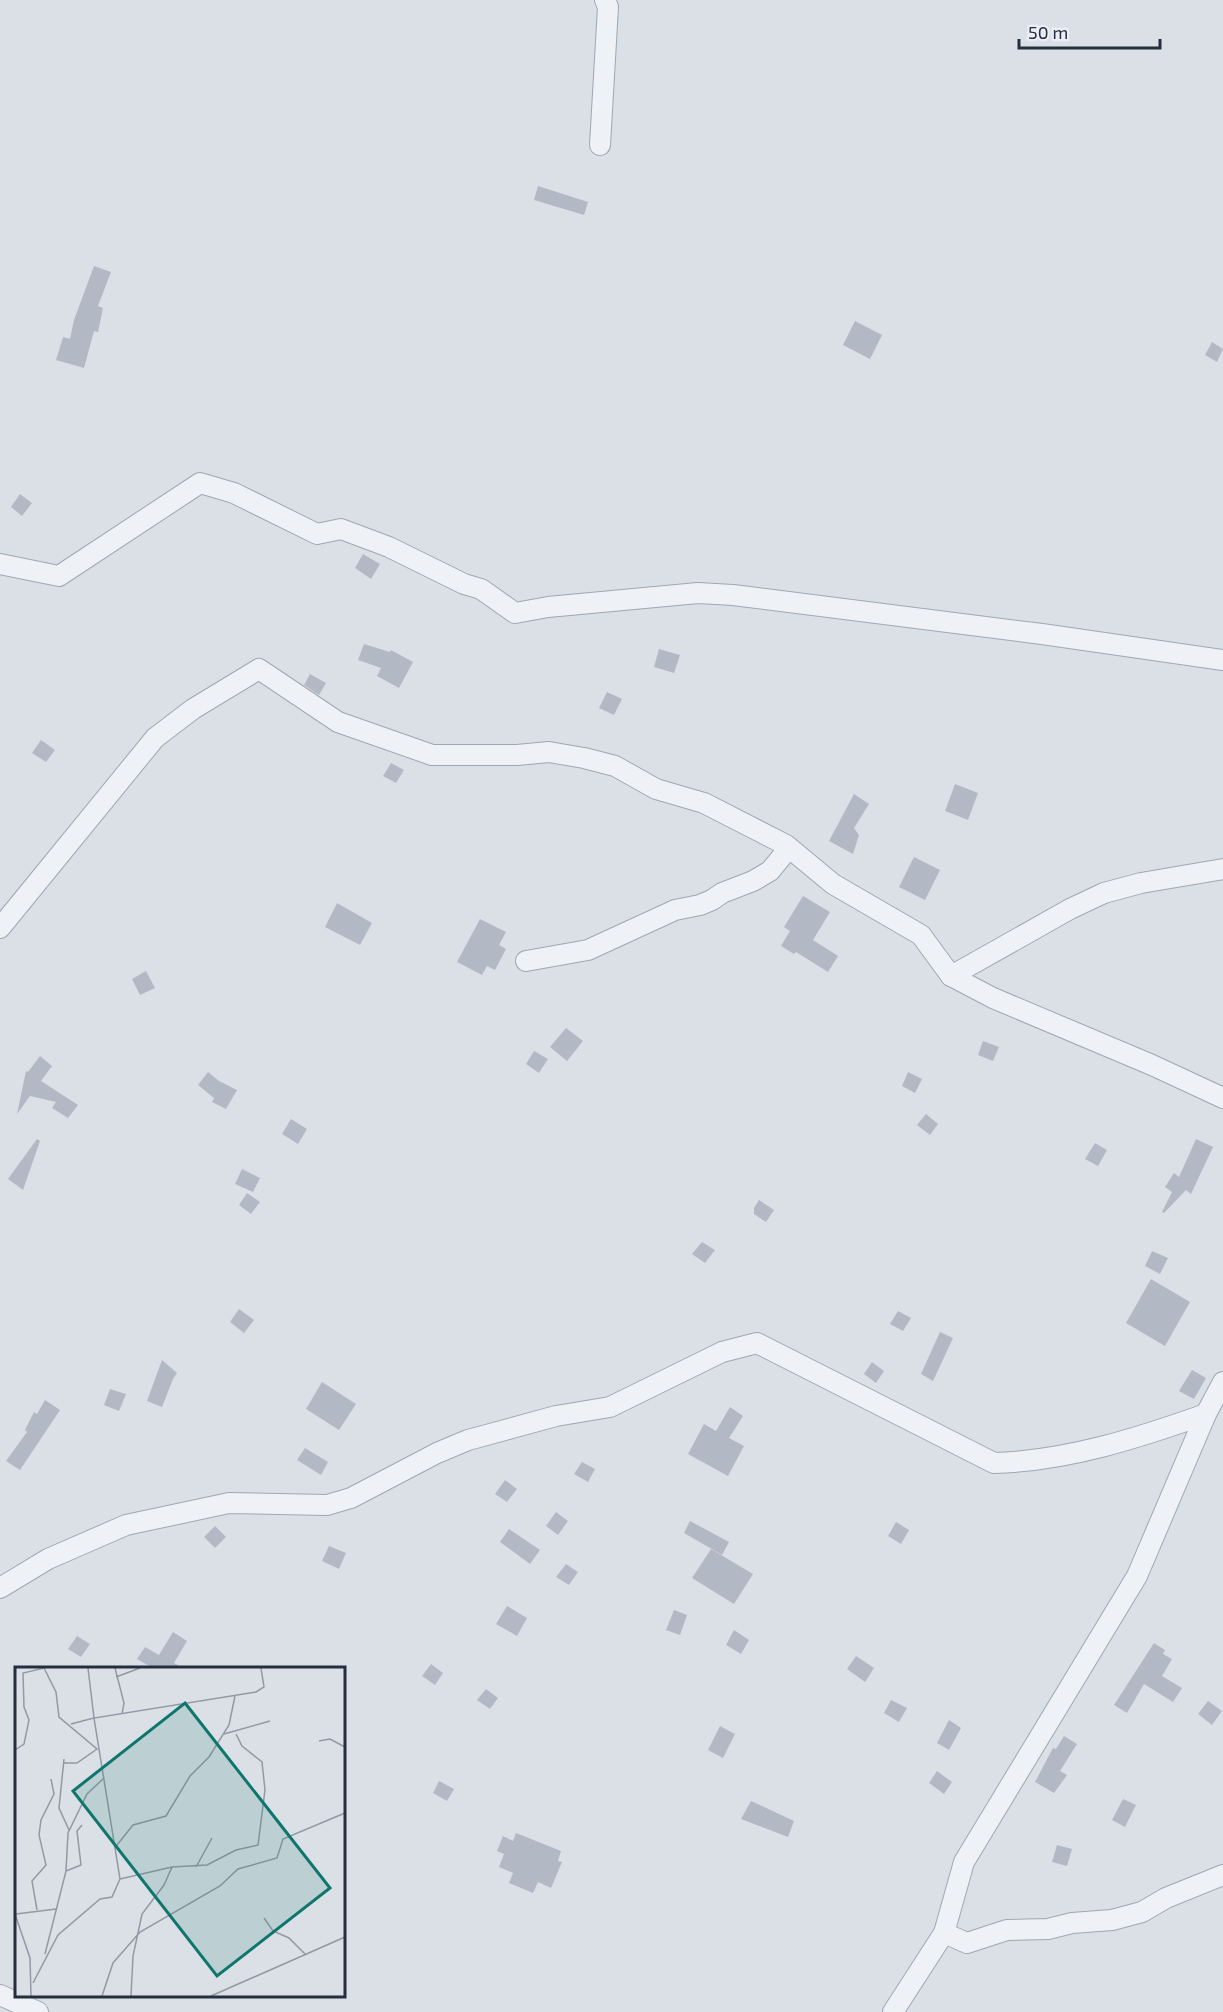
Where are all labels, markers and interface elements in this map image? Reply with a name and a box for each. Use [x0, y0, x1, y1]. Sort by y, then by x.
scale bar [1019, 12, 1160, 50]
text: 50 m [1028, 21, 1068, 43]
inset map [15, 1667, 345, 1997]

